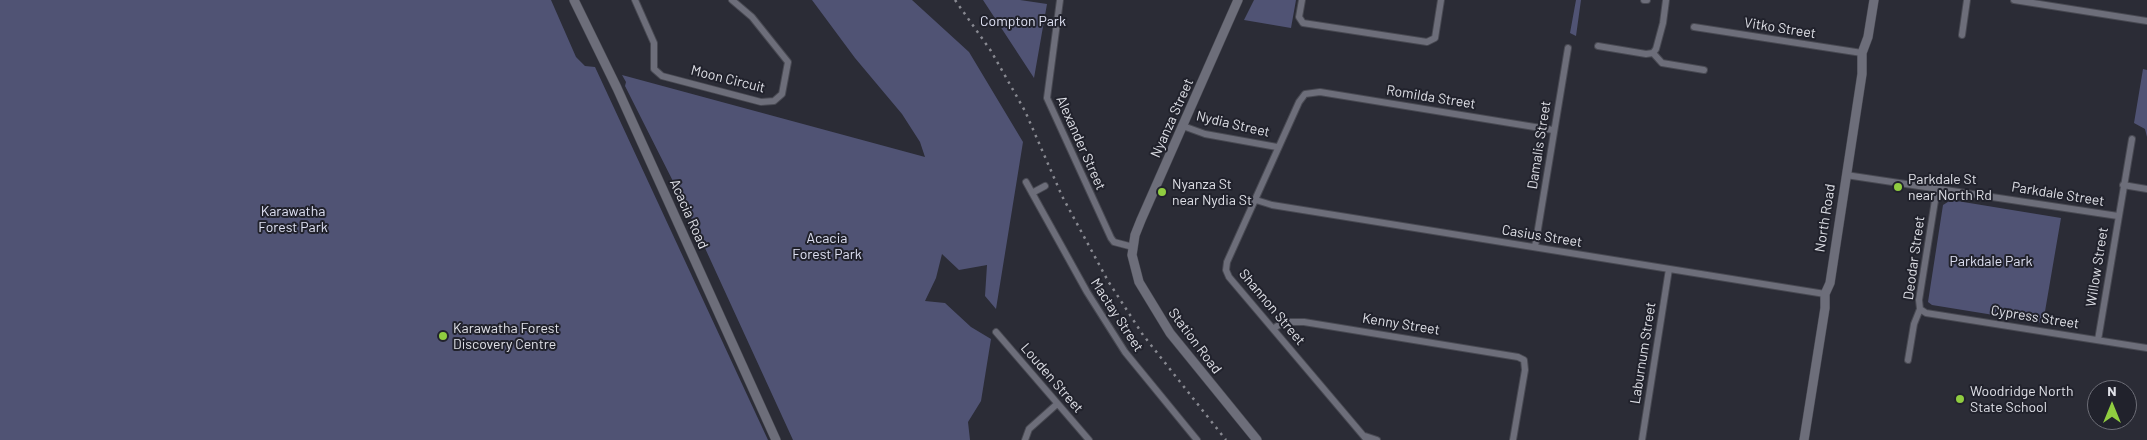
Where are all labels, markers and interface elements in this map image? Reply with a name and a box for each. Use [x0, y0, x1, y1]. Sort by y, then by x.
park label: Compton Park [980, 13, 1066, 29]
street label: Vitko Street [1743, 14, 1817, 42]
street label: Moon Circuit [689, 62, 767, 96]
street label: Nyanza Street [1147, 76, 1197, 160]
street label: Romilda Street [1385, 82, 1477, 112]
street label: Alexander Street [1053, 93, 1109, 193]
street label: Damalis Street [1524, 100, 1554, 190]
street label: Nydia Street [1195, 107, 1271, 141]
place label: Parkdale St near North Rd [1908, 171, 1992, 203]
place label: Nyanza St near Nydia St [1172, 176, 1252, 208]
street label: Acacia Road [666, 177, 712, 251]
street label: Parkdale Street [2010, 178, 2106, 210]
marker: Parkdale St near North Rd [1892, 181, 1904, 193]
street label: North Road [1811, 183, 1839, 253]
marker: Nyanza St near Nydia St [1156, 186, 1168, 198]
park label: Karawatha Forest Park [258, 203, 328, 236]
street label: Deodar Street [1900, 215, 1928, 301]
street label: Casius Street [1501, 221, 1583, 251]
street label: Willow Street [2082, 226, 2112, 308]
park label: Acacia Forest Park [792, 230, 862, 262]
park label: Parkdale Park [1949, 253, 2033, 269]
street label: Shannon Street [1235, 266, 1309, 348]
street label: Mactay Street [1087, 275, 1147, 355]
street label: Laburnum Street [1627, 301, 1659, 405]
street label: Cypress Street [1990, 302, 2080, 332]
street label: Station Road [1165, 305, 1225, 377]
street label: Kenny Street [1361, 310, 1441, 338]
place label: Karawatha Forest Discovery Centre [453, 320, 560, 352]
marker: Karawatha Forest Discovery Centre [437, 330, 449, 342]
street label: Louden Street [1017, 340, 1087, 416]
north arrow [2087, 380, 2137, 430]
text: N [2107, 382, 2117, 399]
place label: Woodridge North State School [1970, 383, 2074, 416]
marker: Woodridge North State School [1954, 393, 1966, 405]

